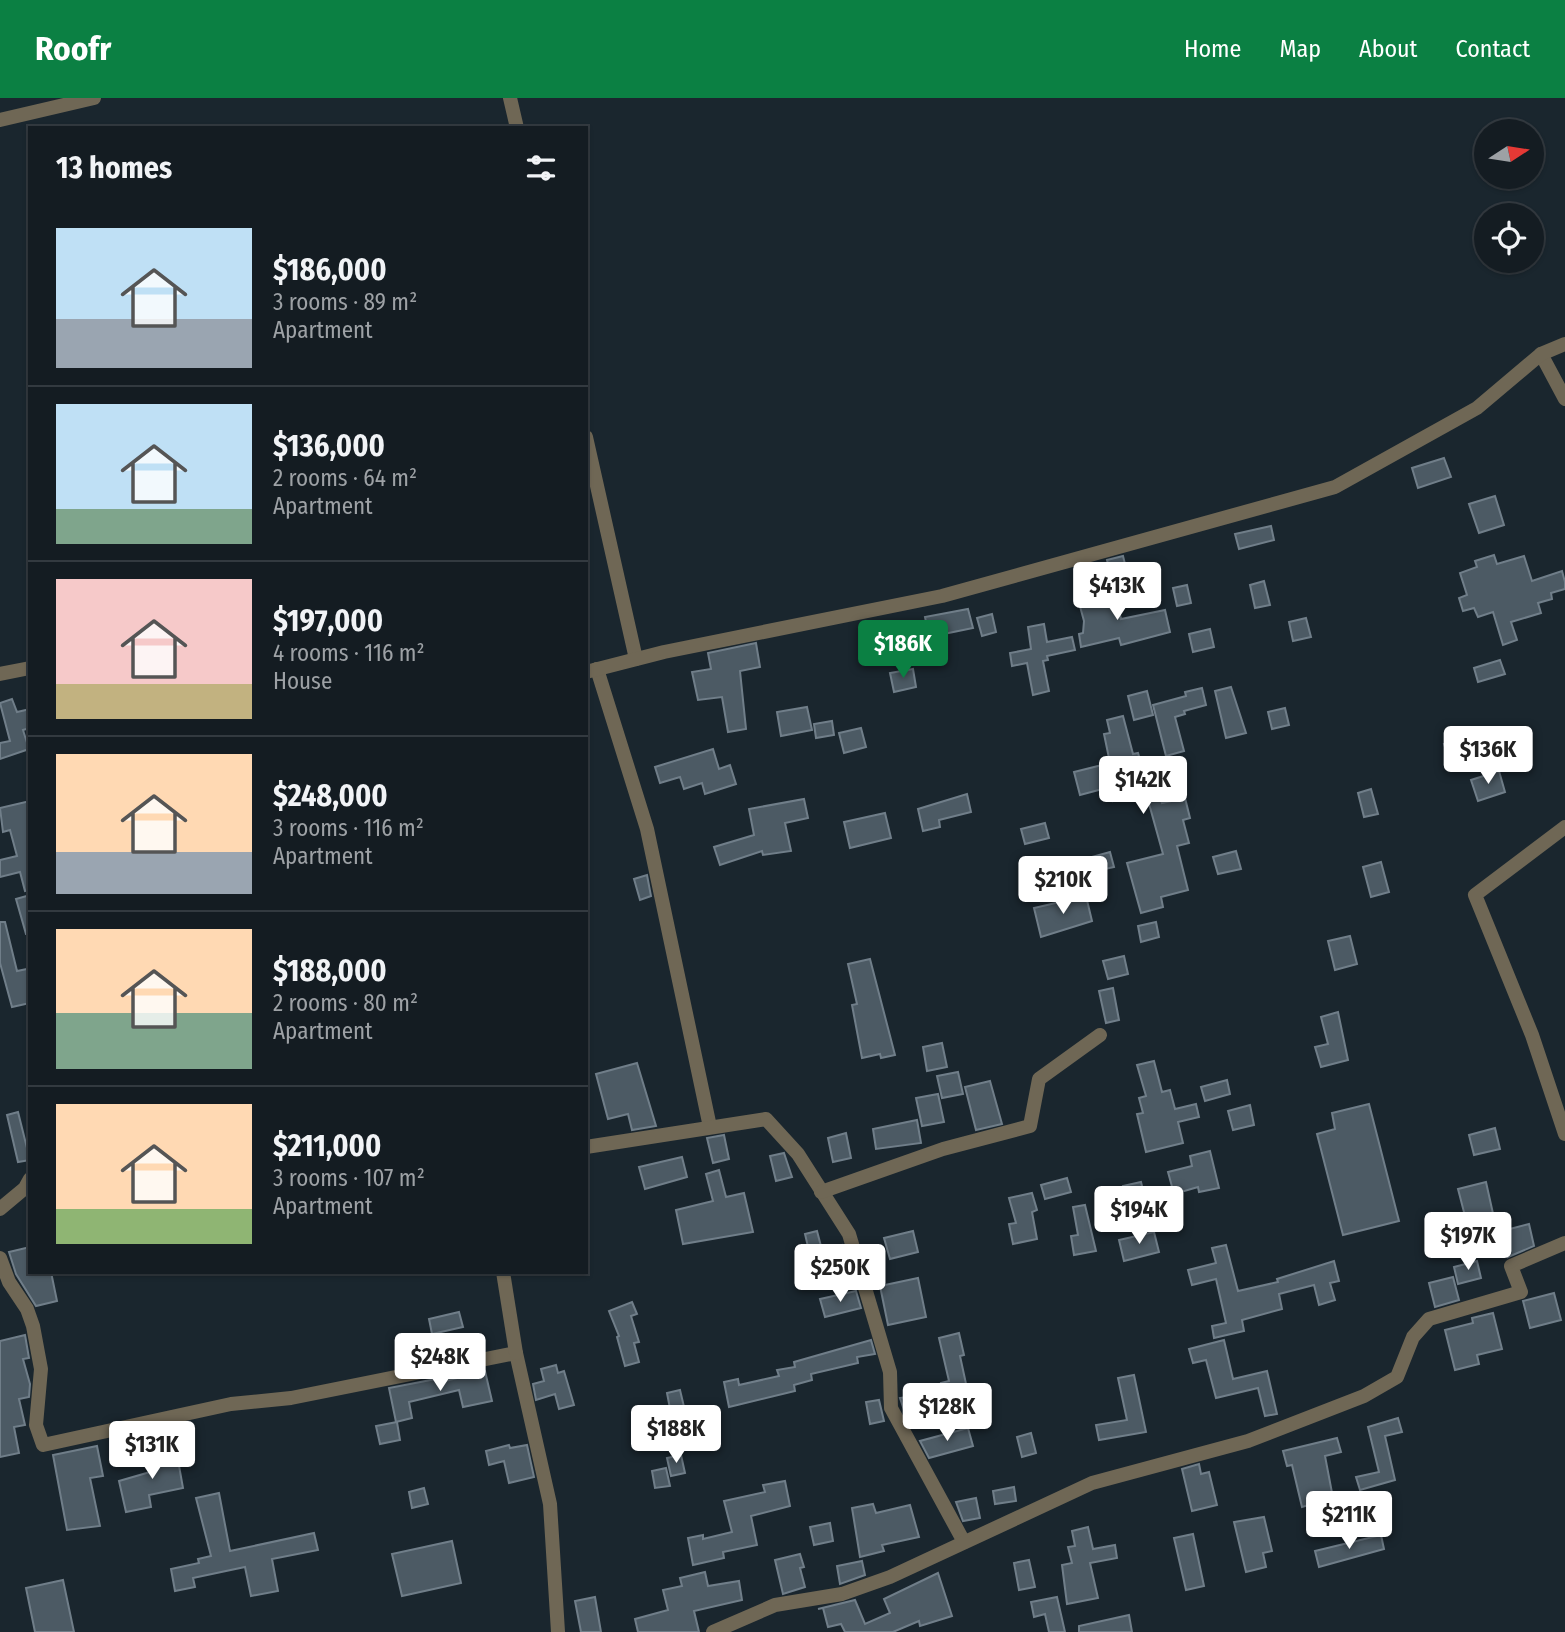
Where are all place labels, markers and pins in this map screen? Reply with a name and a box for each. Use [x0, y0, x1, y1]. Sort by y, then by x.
pin: $413K [1068, 562, 1166, 622]
pin: $186K [854, 620, 952, 680]
pin: $136K [1439, 726, 1537, 786]
pin: $142K [1094, 756, 1192, 816]
pin: $210K [1014, 856, 1112, 916]
pin: $194K [1090, 1186, 1188, 1246]
pin: $197K [1419, 1212, 1517, 1272]
pin: $250K [791, 1244, 889, 1304]
pin: $248K [391, 1334, 489, 1393]
pin: $128K [898, 1384, 996, 1443]
pin: $188K [627, 1406, 725, 1465]
pin: $131K [103, 1422, 201, 1481]
pin: $211K [1300, 1492, 1398, 1551]

